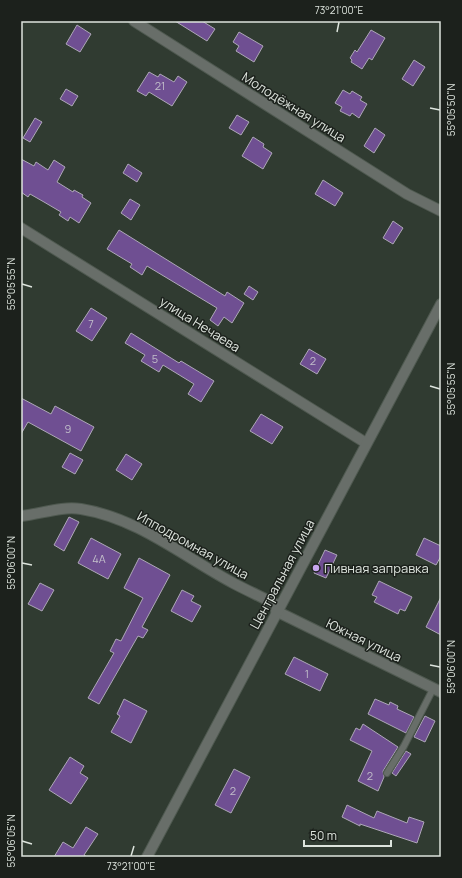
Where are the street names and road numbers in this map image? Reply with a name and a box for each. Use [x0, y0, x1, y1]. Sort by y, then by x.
street label: Молодёжная улица [239, 68, 349, 146]
street label: улица Нечаева [156, 292, 244, 356]
street label: Ипподромная улица [134, 507, 252, 583]
street label: Центральная улица [245, 516, 319, 632]
street label: Южная улица [323, 614, 405, 666]

